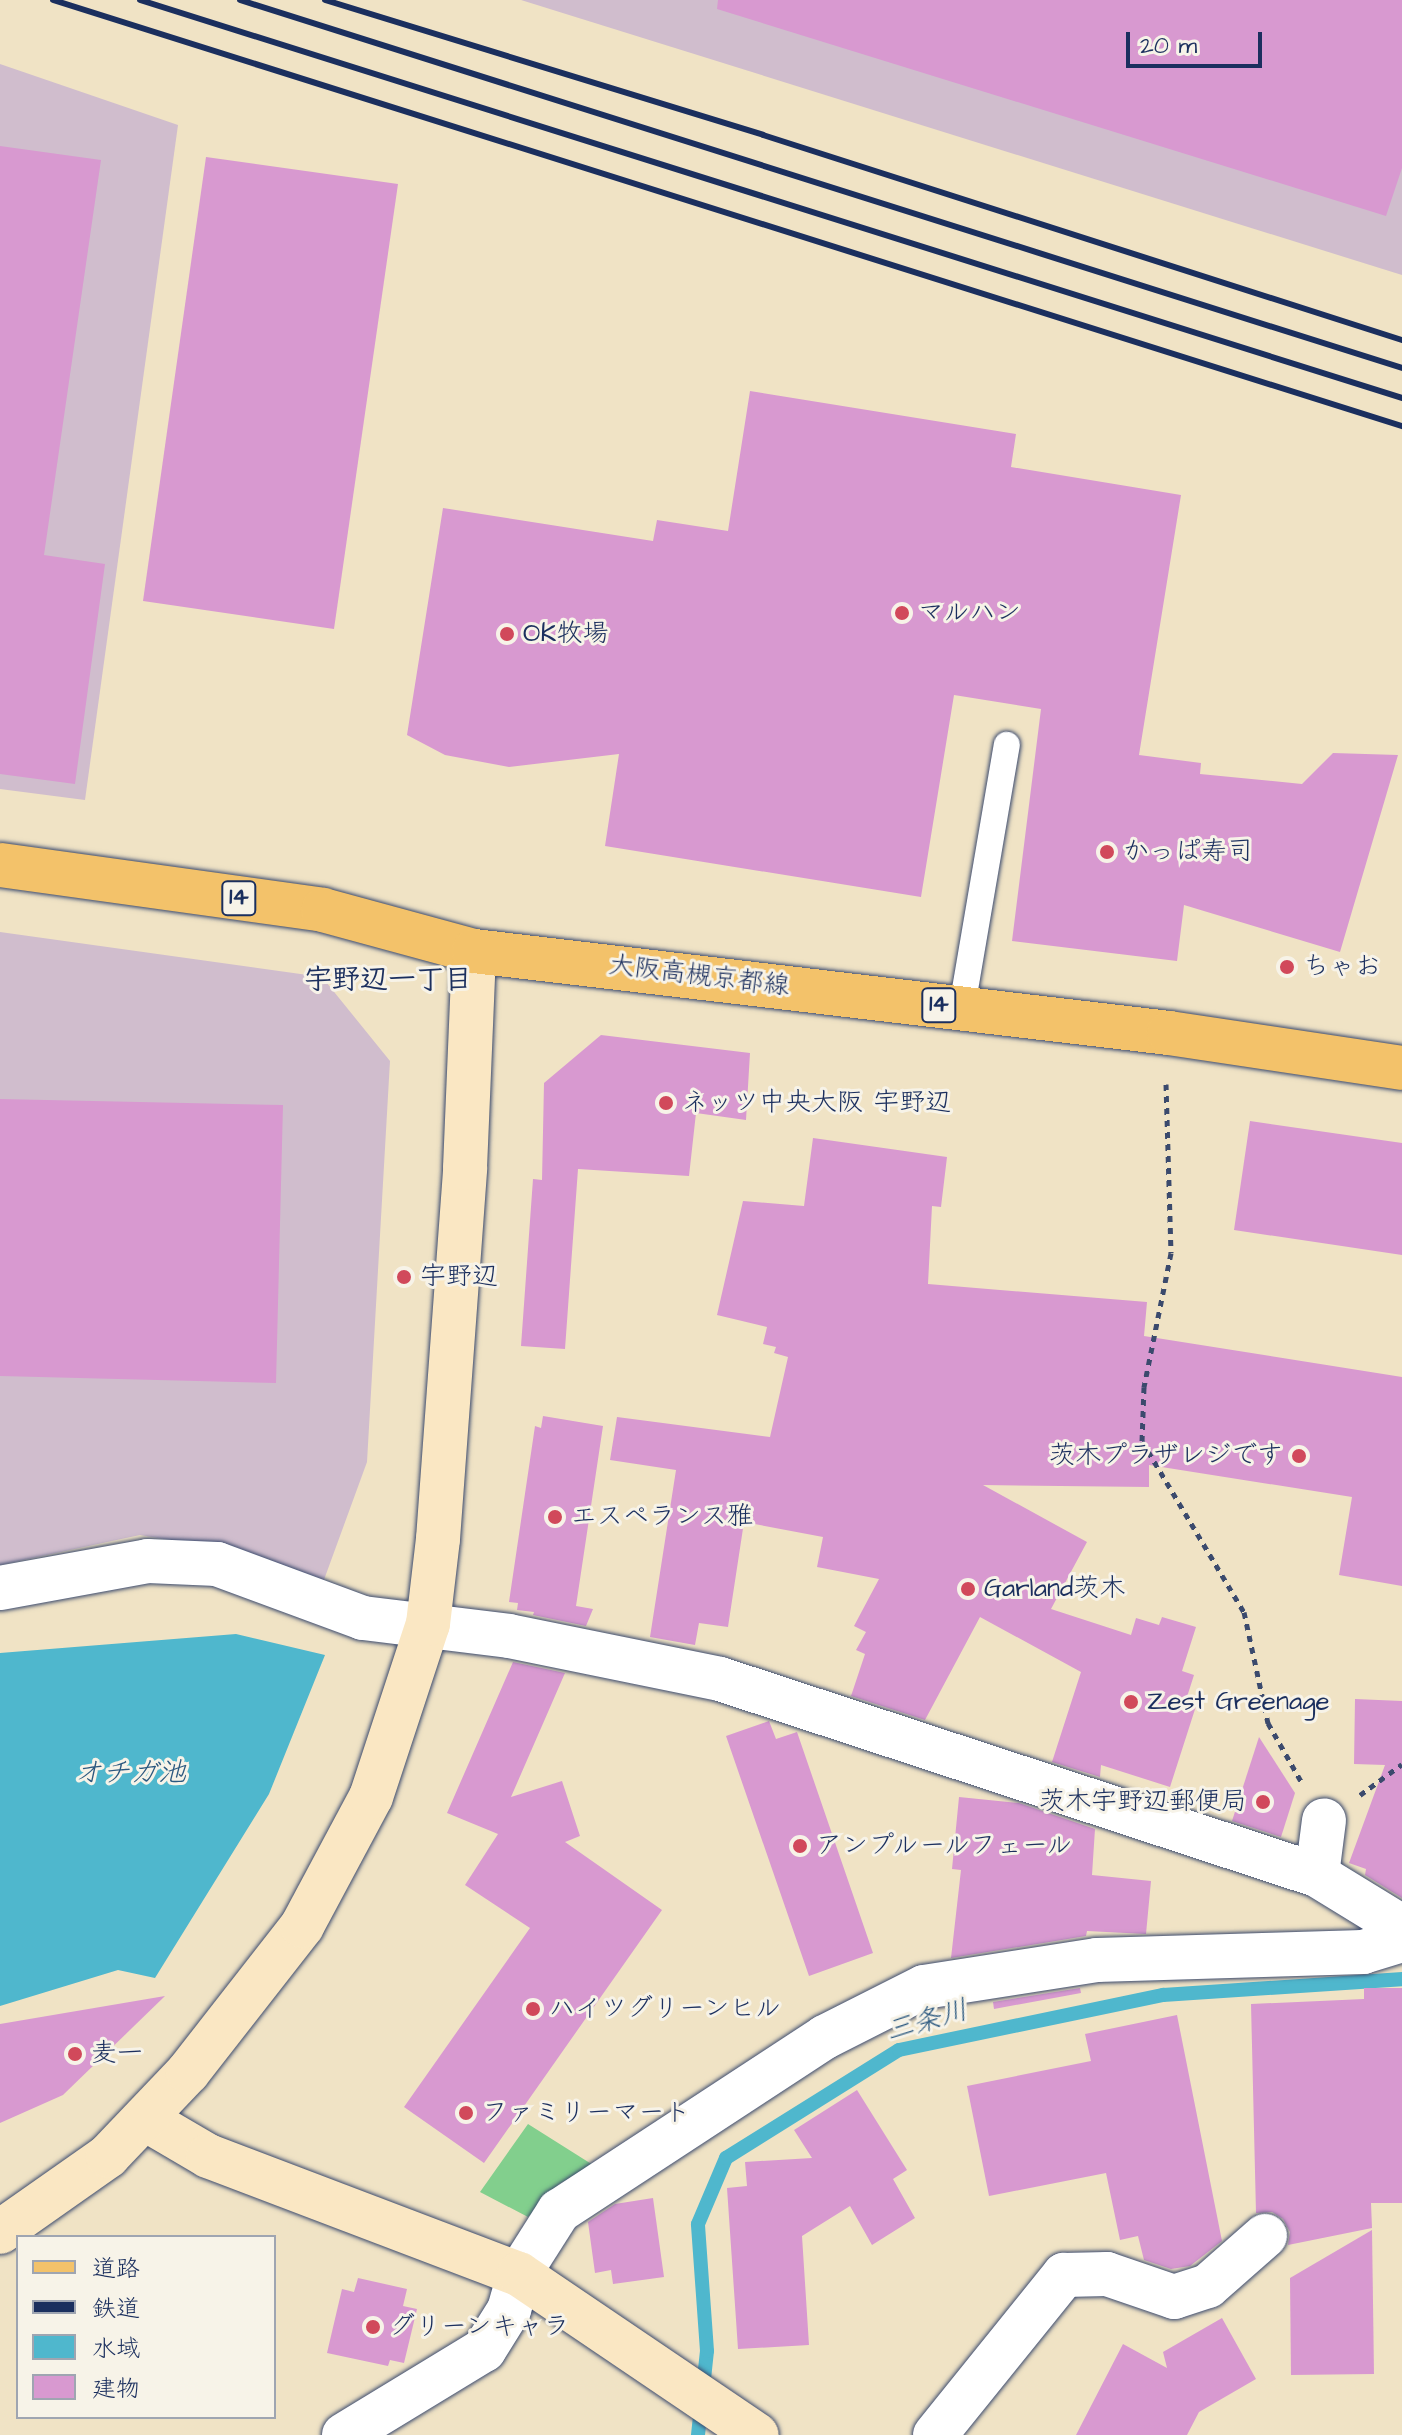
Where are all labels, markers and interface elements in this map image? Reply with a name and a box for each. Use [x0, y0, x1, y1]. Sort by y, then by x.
scale bar [1130, 16, 1266, 66]
text: 20 m [1140, 29, 1197, 63]
place label: マルハン [918, 597, 1022, 629]
marker: マルハン [893, 604, 911, 622]
place label: OK牧場 [523, 618, 608, 650]
marker: OK牧場 [498, 625, 516, 643]
place label: かっぱ寿司 [1123, 836, 1253, 868]
marker: かっぱ寿司 [1098, 843, 1116, 861]
road number: 14 [221, 878, 257, 918]
street label: 大阪高槻京都線 [607, 949, 791, 1003]
place label: ちゃお [1303, 951, 1381, 983]
marker: ちゃお [1278, 958, 1296, 976]
district label: 宇野辺一丁目 [304, 963, 472, 997]
road number: 14 [921, 985, 957, 1025]
place label: ネッツ中央大阪 宇野辺 [682, 1087, 952, 1119]
marker: ネッツ中央大阪 宇野辺 [657, 1094, 675, 1112]
place label: 宇野辺 [420, 1261, 498, 1293]
marker: 宇野辺 [395, 1268, 413, 1286]
place label: 茨木プラザレジです [1049, 1440, 1283, 1472]
marker: 茨木プラザレジです [1290, 1447, 1308, 1465]
place label: エスペランス雅 [571, 1501, 753, 1533]
marker: エスペランス雅 [546, 1508, 564, 1526]
place label: Garland茨木 [984, 1573, 1125, 1605]
marker: Garland茨木 [959, 1580, 977, 1598]
place label: Zest Greenage [1147, 1686, 1330, 1718]
marker: Zest Greenage [1122, 1693, 1140, 1711]
water label: オチガ池 [74, 1756, 186, 1790]
place label: 茨木宇野辺郵便局 [1039, 1786, 1247, 1818]
marker: 茨木宇野辺郵便局 [1254, 1793, 1272, 1811]
place label: アンプルールフェール [816, 1830, 1077, 1862]
marker: アンプルールフェール [791, 1837, 809, 1855]
place label: ハイツグリーンヒル [549, 1993, 783, 2025]
water label: 三条川 [882, 1993, 972, 2049]
marker: ハイツグリーンヒル [524, 2000, 542, 2018]
place label: 麦一 [91, 2038, 143, 2070]
marker: 麦一 [66, 2045, 84, 2063]
place label: ファミリーマート [482, 2097, 690, 2129]
marker: ファミリーマート [457, 2104, 475, 2122]
legend [16, 2235, 276, 2419]
text: 道路 [92, 2252, 140, 2286]
text: 鉄道 [92, 2292, 140, 2326]
place label: グリーンキャラ [389, 2311, 571, 2343]
marker: グリーンキャラ [364, 2318, 382, 2336]
text: 水域 [92, 2332, 140, 2366]
text: 建物 [92, 2372, 140, 2406]

